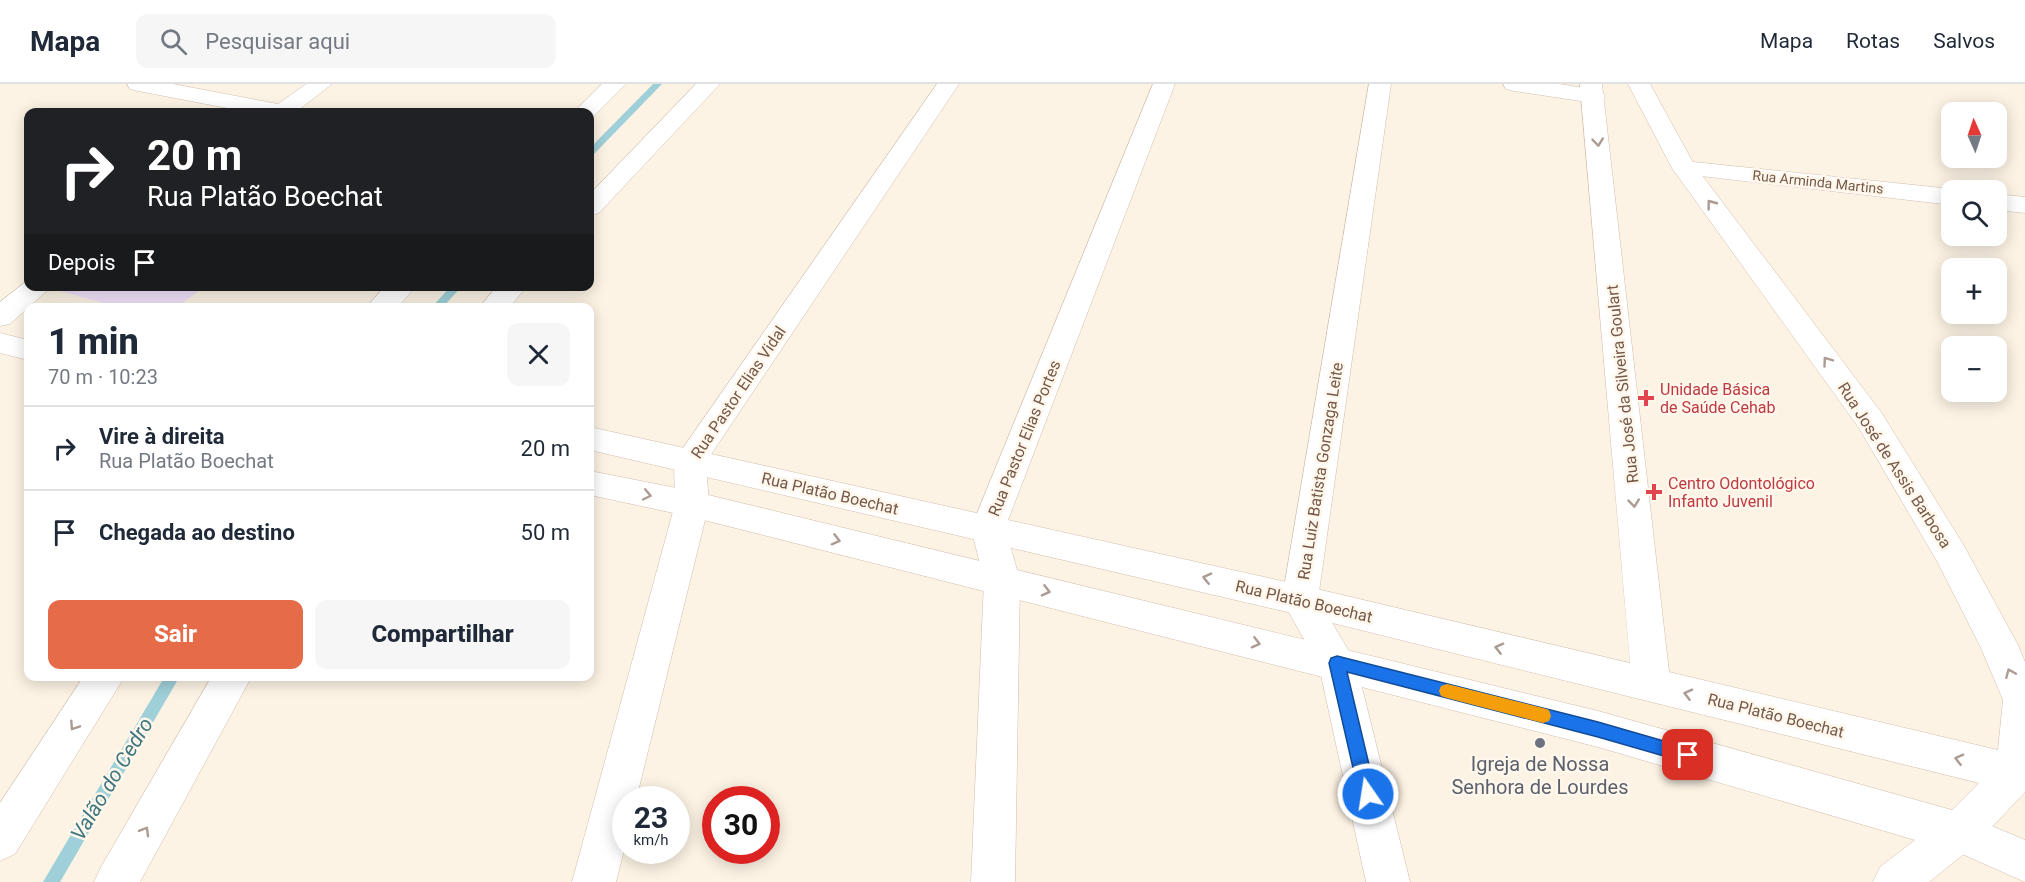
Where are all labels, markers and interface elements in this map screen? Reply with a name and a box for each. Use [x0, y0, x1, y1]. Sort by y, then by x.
search box [136, 14, 556, 68]
text: Mapa [30, 25, 100, 58]
icon: search [157, 25, 190, 58]
text: Pesquisar aqui [205, 29, 350, 54]
text: Mapa [1760, 29, 1813, 53]
text: Rotas [1846, 29, 1900, 53]
text: Salvos [1933, 29, 1995, 53]
north arrow [1941, 102, 2007, 168]
map controls [1941, 102, 2007, 402]
text: 20 m [147, 131, 242, 180]
icon: right [48, 132, 126, 210]
one-way arrow [1591, 137, 1604, 147]
street label: Rua Arminda Martins [1752, 167, 1884, 197]
button: search [1941, 180, 2007, 246]
text: Rua Platão Boechat [147, 181, 383, 213]
one-way arrow [1708, 200, 1719, 211]
icon: arrive [128, 246, 161, 279]
text: Depois [48, 250, 116, 275]
button: + [1941, 258, 2007, 324]
street label: Rua José da Silveira Goulart [1603, 284, 1642, 484]
text: 1 min [48, 321, 139, 363]
button: close [507, 323, 570, 386]
street label: Rua Pastor Elias Vidal [687, 323, 790, 462]
button: − [1941, 336, 2007, 402]
one-way arrow [1823, 356, 1834, 367]
street label: Rua Pastor Elias Portes [984, 357, 1064, 519]
street label: Rua Luiz Batista Gonzaga Leite [1294, 361, 1347, 581]
text: 70 m · 10:23 [48, 365, 158, 389]
street label: Rua José de Assis Barbosa [1834, 379, 1955, 552]
place label: Unidade Básica de Saúde Cehab [1660, 380, 1775, 417]
marker: Unidade Básica de Saúde Cehab [1637, 389, 1655, 407]
text: Vire à direita [99, 424, 225, 449]
icon: right [48, 432, 81, 465]
text: 20 m [521, 436, 570, 461]
text: Rua Platão Boechat [99, 449, 274, 473]
street label: Rua Platão Boechat [760, 469, 900, 518]
place label: Centro Odontológico Infanto Juvenil [1668, 474, 1815, 511]
marker: Centro Odontológico Infanto Juvenil [1645, 483, 1663, 501]
one-way arrow [641, 488, 651, 501]
one-way arrow [1627, 499, 1640, 508]
icon: arrive [48, 516, 81, 549]
text: Chegada ao destino [99, 520, 295, 545]
text: 50 m [521, 520, 570, 545]
one-way arrow [831, 532, 841, 545]
one-way arrow [1202, 573, 1212, 586]
street label: Rua Platão Boechat [1234, 577, 1374, 626]
one-way arrow [1041, 584, 1051, 597]
button: Sair [48, 600, 303, 669]
button: Compartilhar [315, 600, 570, 669]
one-way arrow [1251, 636, 1261, 649]
one-way arrow [1494, 642, 1504, 655]
one-way arrow [2006, 669, 2018, 680]
one-way arrow [1683, 688, 1693, 701]
street label: Rua Platão Boechat [1706, 689, 1846, 742]
water label: Valão do Cedro [66, 713, 158, 845]
one-way arrow [70, 719, 81, 730]
pin [1662, 729, 1713, 780]
marker: Igreja de Nossa Senhora de Lourdes [1533, 736, 1547, 750]
icon: arrive [1671, 738, 1704, 771]
place label: Igreja de Nossa Senhora de Lourdes [1451, 752, 1629, 799]
one-way arrow [1955, 754, 1965, 767]
position arrow [1336, 762, 1400, 826]
speed limit sign: 30 [702, 786, 780, 864]
text: 23 [634, 800, 668, 835]
one-way arrow [138, 827, 149, 837]
text: km/h [633, 831, 669, 849]

